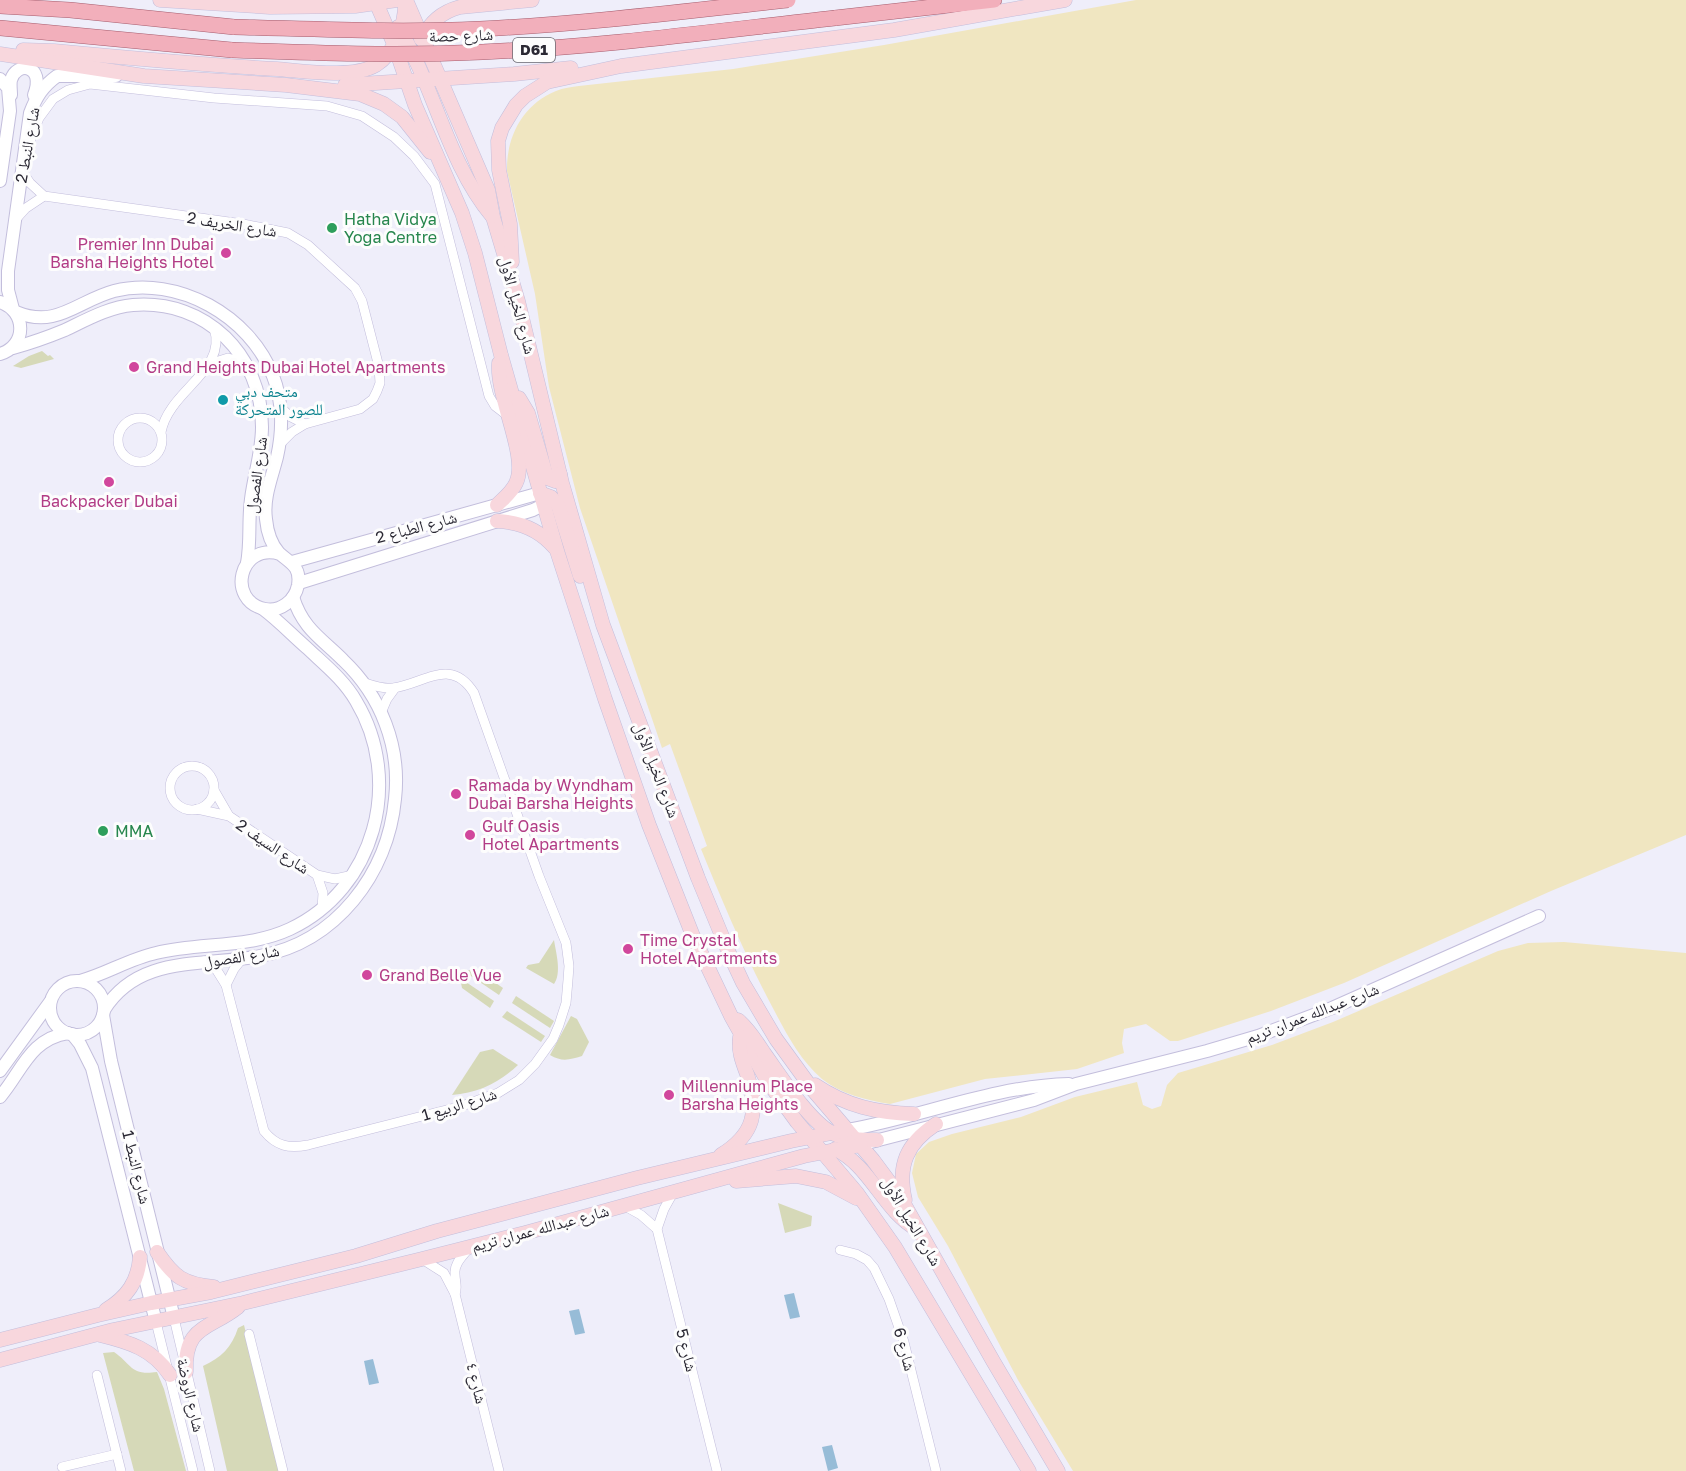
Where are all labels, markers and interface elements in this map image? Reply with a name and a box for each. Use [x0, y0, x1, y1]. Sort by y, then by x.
street label: شارع حصة [429, 24, 494, 47]
road number: D61 [513, 38, 555, 62]
street label: شارع النبط 2 [10, 106, 44, 185]
street label: شارع الخريف 2 [186, 207, 278, 242]
place label: Hatha Vidya Yoga Centre [344, 209, 437, 247]
marker: Hatha Vidya Yoga Centre [325, 221, 339, 235]
place label: Premier Inn Dubai Barsha Heights Hotel [50, 234, 214, 272]
marker: Premier Inn Dubai Barsha Heights Hotel [219, 246, 233, 260]
street label: شارع الخيل الأول [494, 254, 541, 356]
place label: Grand Heights Dubai Hotel Apartments [146, 357, 445, 377]
marker: Grand Heights Dubai Hotel Apartments [127, 360, 141, 374]
place label: متحف دبي للصور المتحركة [235, 381, 323, 419]
marker: متحف دبي للصور المتحركة [216, 393, 230, 407]
street label: شارع الفصول [241, 435, 272, 515]
marker: Backpacker Dubai [102, 475, 116, 489]
place label: Backpacker Dubai [40, 491, 178, 511]
street label: شارع الطباع 2 [373, 507, 459, 548]
street label: شارع الخيل الأول [629, 719, 684, 821]
place label: Ramada by Wyndham Dubai Barsha Heights [468, 775, 634, 813]
marker: Ramada by Wyndham Dubai Barsha Heights [449, 787, 463, 801]
street label: شارع السيف 2 [232, 814, 314, 879]
place label: Gulf Oasis Hotel Apartments [482, 816, 619, 854]
place label: MMA [115, 821, 154, 841]
marker: MMA [96, 824, 110, 838]
marker: Gulf Oasis Hotel Apartments [463, 828, 477, 842]
place label: Time Crystal Hotel Apartments [640, 930, 777, 968]
street label: شارع الفصول [201, 940, 281, 973]
marker: Time Crystal Hotel Apartments [621, 942, 635, 956]
place label: Grand Belle Vue [379, 965, 501, 985]
marker: Grand Belle Vue [360, 968, 374, 982]
street label: شارع عبدالله عمران تريم [1242, 978, 1382, 1049]
place label: Millennium Place Barsha Heights [681, 1076, 813, 1114]
street label: شارع الربيع 1 [419, 1083, 499, 1126]
marker: Millennium Place Barsha Heights [662, 1088, 676, 1102]
street label: شارع النبط 1 [117, 1128, 156, 1206]
street label: شارع الخيل الأول [877, 1173, 946, 1270]
street label: شارع عبدالله عمران تريم [469, 1200, 611, 1257]
street label: شارع 6 [889, 1325, 920, 1373]
street label: شارع 5 [671, 1326, 702, 1374]
street label: شارع الروضة [172, 1356, 209, 1434]
street label: شارع ٤ [461, 1360, 492, 1406]

